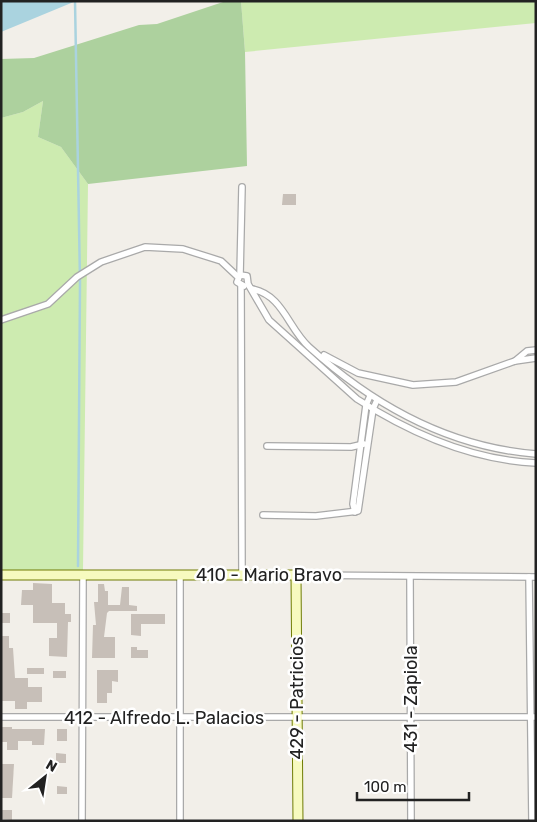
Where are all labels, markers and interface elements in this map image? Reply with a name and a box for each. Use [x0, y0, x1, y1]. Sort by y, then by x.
street label: 410 - Mario Bravo [196, 564, 342, 586]
street label: 429 - Patricios [286, 636, 308, 760]
street label: 431 - Zapiola [400, 645, 422, 753]
street label: 412 - Alfredo L. Palacios [64, 707, 264, 729]
north arrow [20, 752, 70, 802]
text: N [43, 756, 60, 776]
scale bar [357, 770, 470, 802]
text: 100 m [364, 778, 406, 796]

